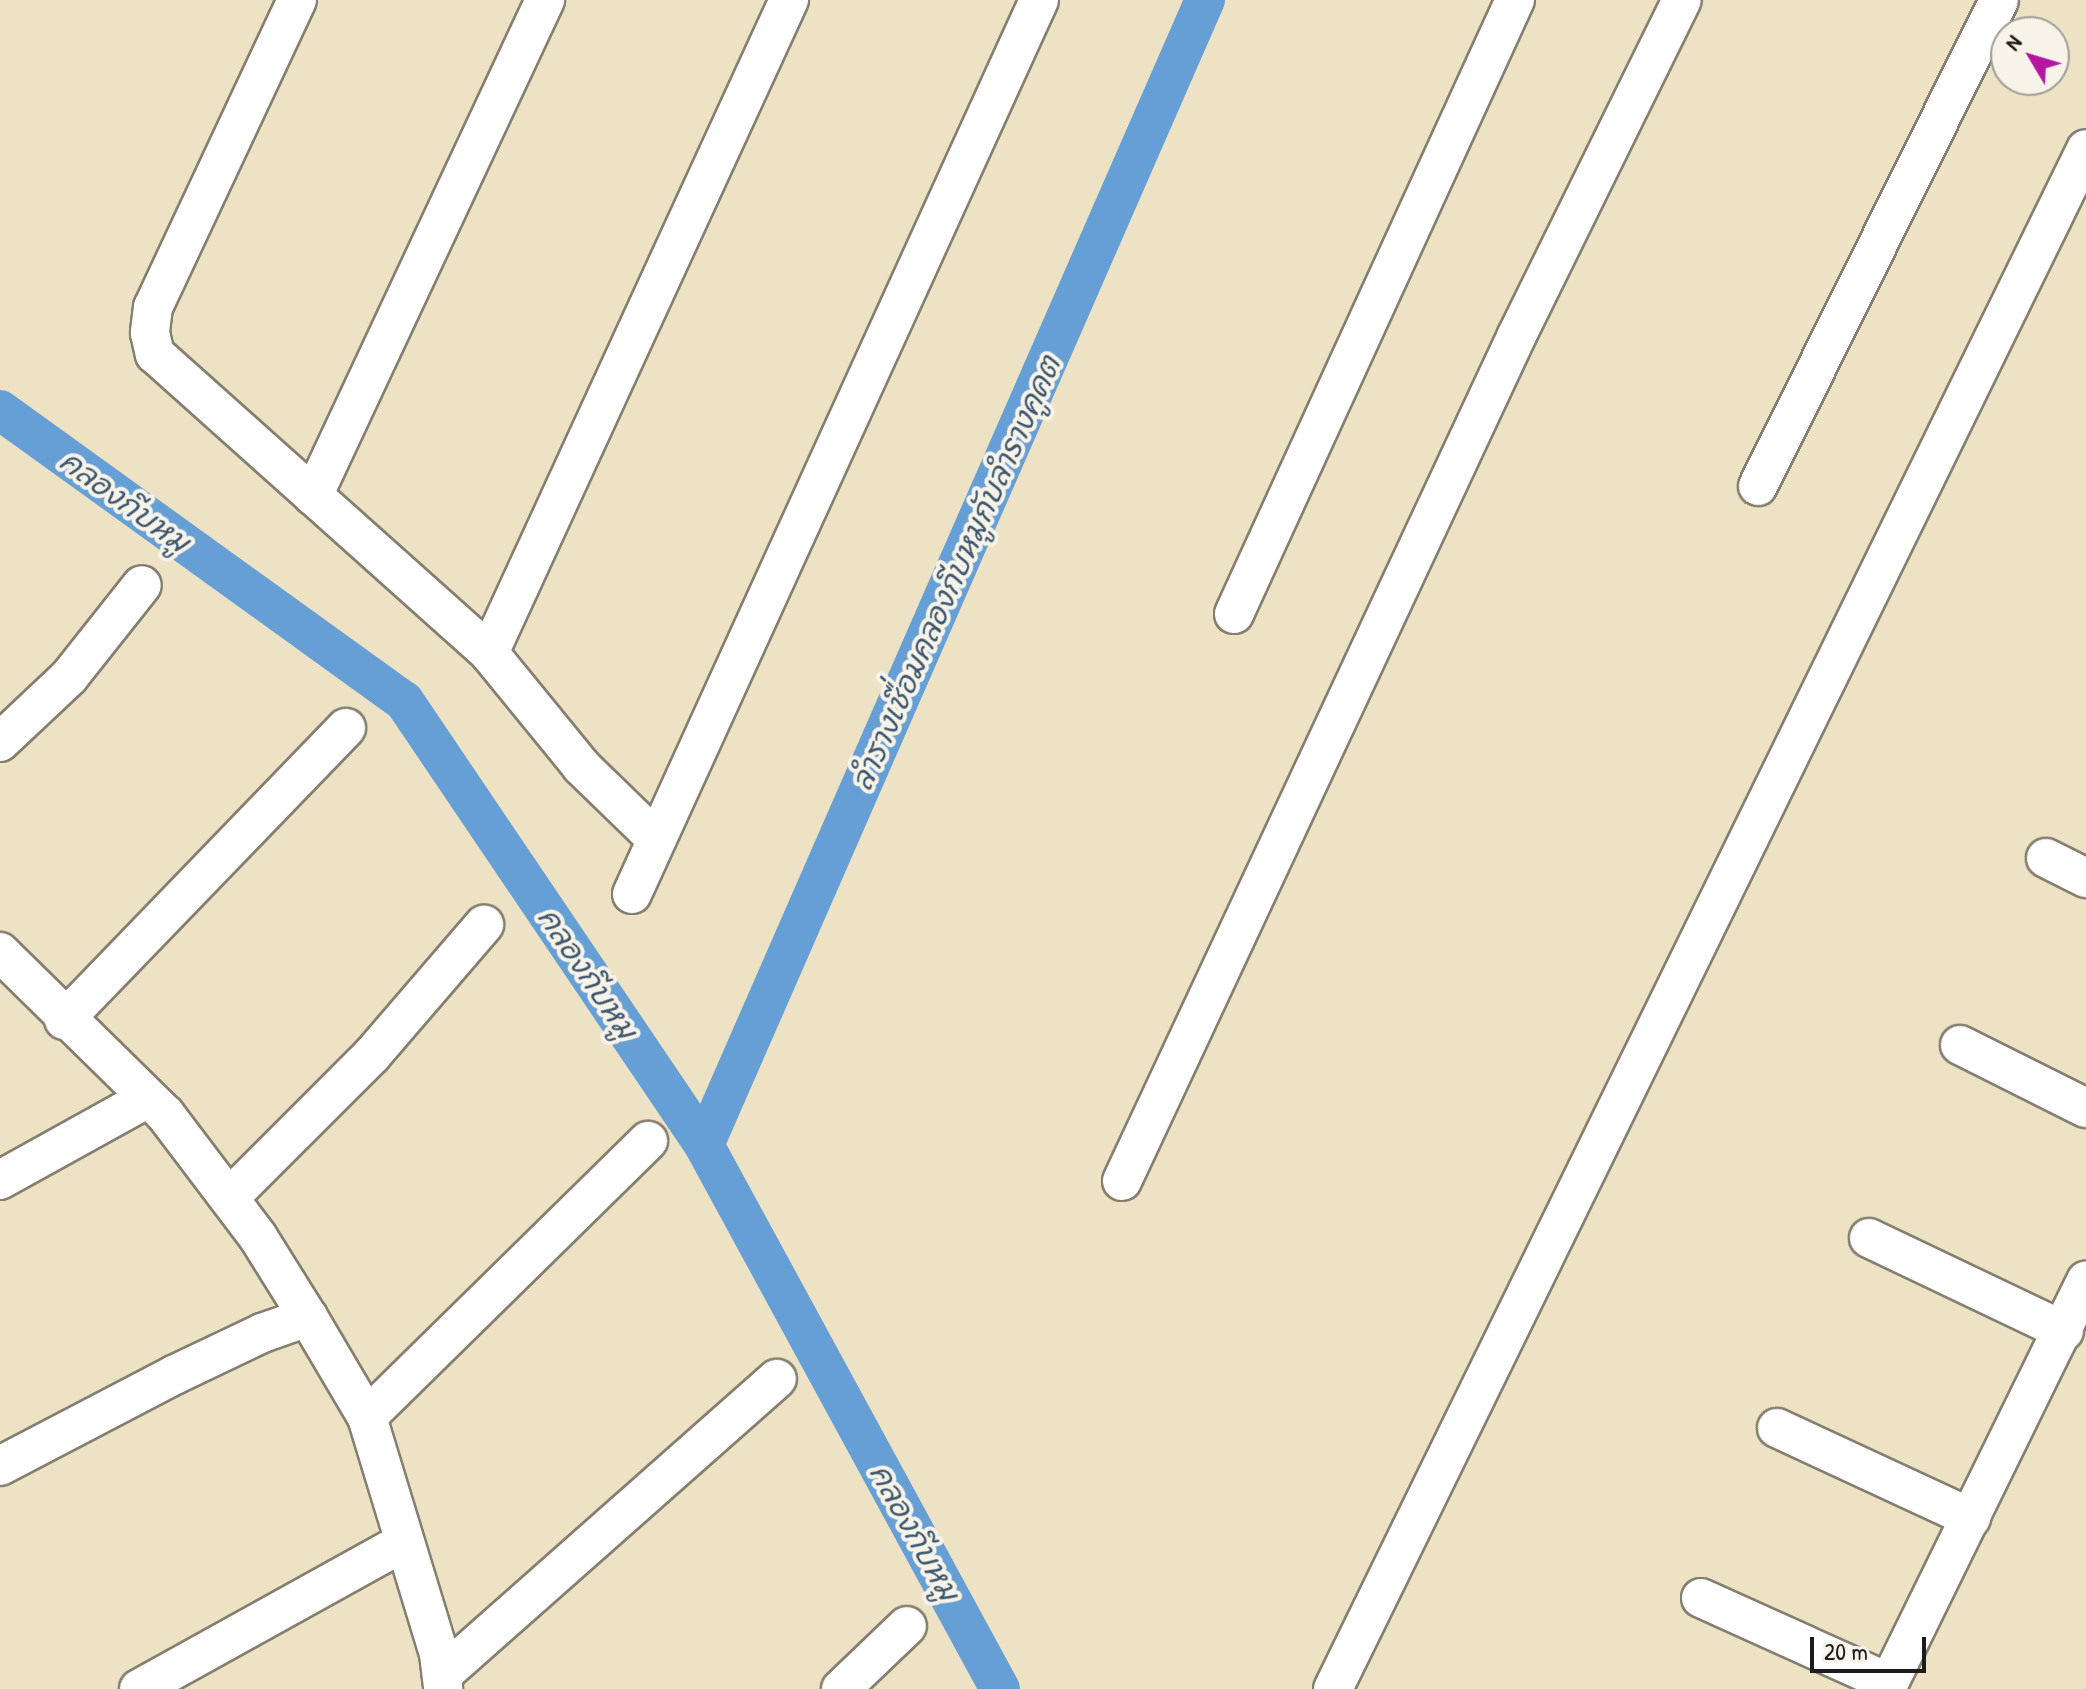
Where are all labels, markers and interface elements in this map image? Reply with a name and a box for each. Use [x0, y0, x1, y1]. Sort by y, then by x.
north arrow [1990, 16, 2070, 96]
text: N [1997, 29, 2028, 56]
water label: ลำรางเชื่อมคลองกีบหมูกับลำรางคูคต [843, 350, 1067, 796]
water label: คลองกีบหมู [53, 442, 197, 560]
water label: คลองกีบหมู [531, 900, 645, 1046]
water label: คลองกีบหมู [863, 1457, 967, 1607]
scale bar [1814, 1621, 1930, 1671]
text: 20 m [1824, 1635, 1868, 1667]

